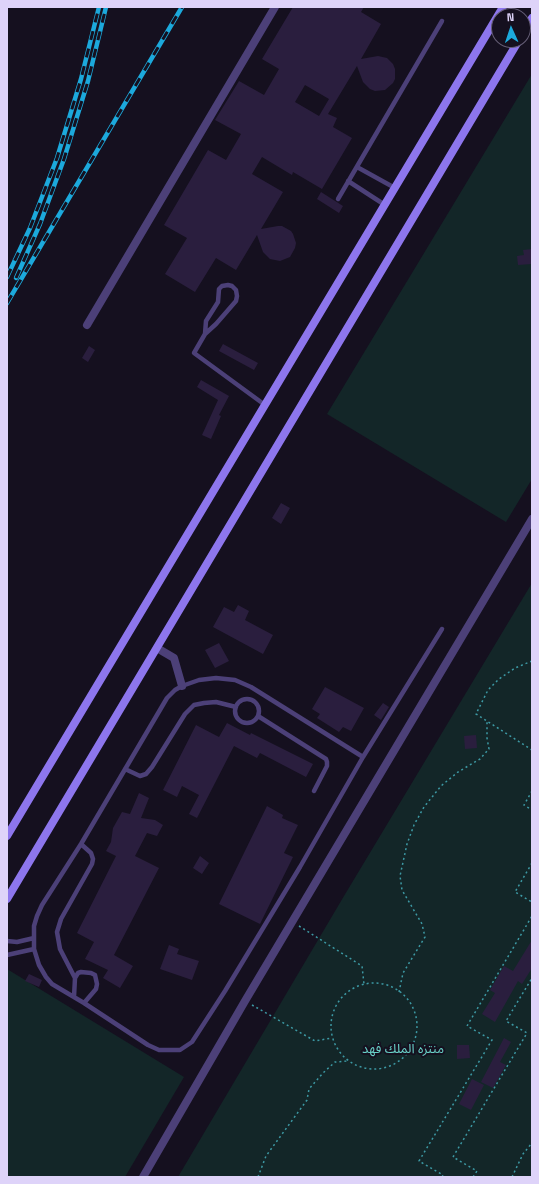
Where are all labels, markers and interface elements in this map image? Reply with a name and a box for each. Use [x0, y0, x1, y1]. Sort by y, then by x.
north arrow [491, 8, 531, 48]
text: N [506, 10, 514, 24]
park label: منتزه الملك فهد [362, 1041, 444, 1057]

